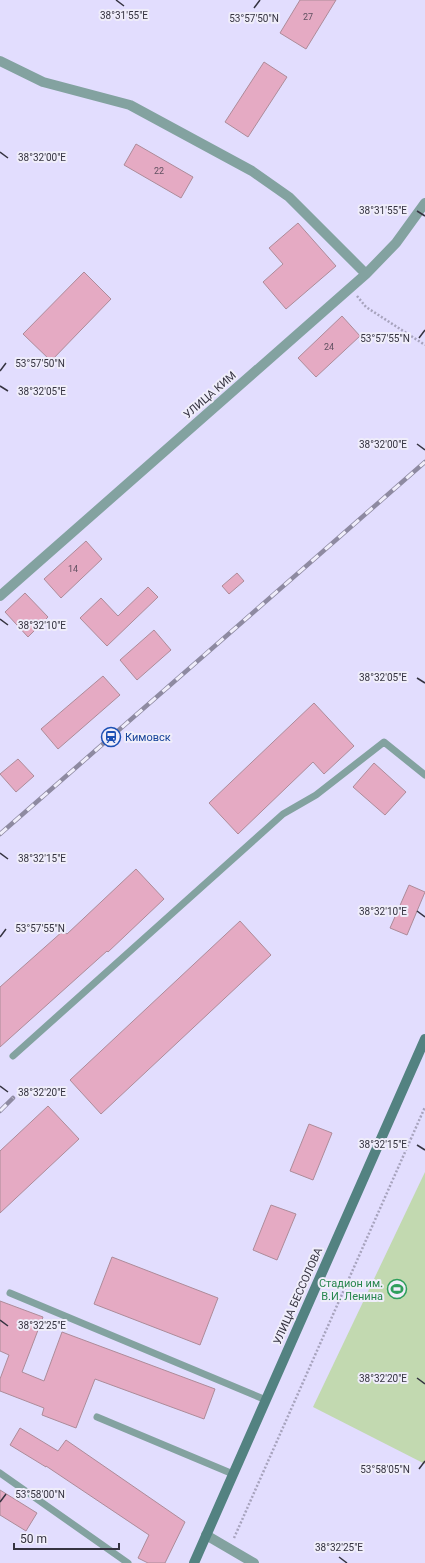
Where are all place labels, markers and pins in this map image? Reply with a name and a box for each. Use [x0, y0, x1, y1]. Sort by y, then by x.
station icon: Кимовск [100, 726, 122, 748]
place label: Кимовск [125, 731, 171, 744]
place label: Стадион им. В.И. Ленина [319, 1277, 383, 1303]
sports icon: Стадион им. В.И. Ленина [386, 1278, 408, 1300]

